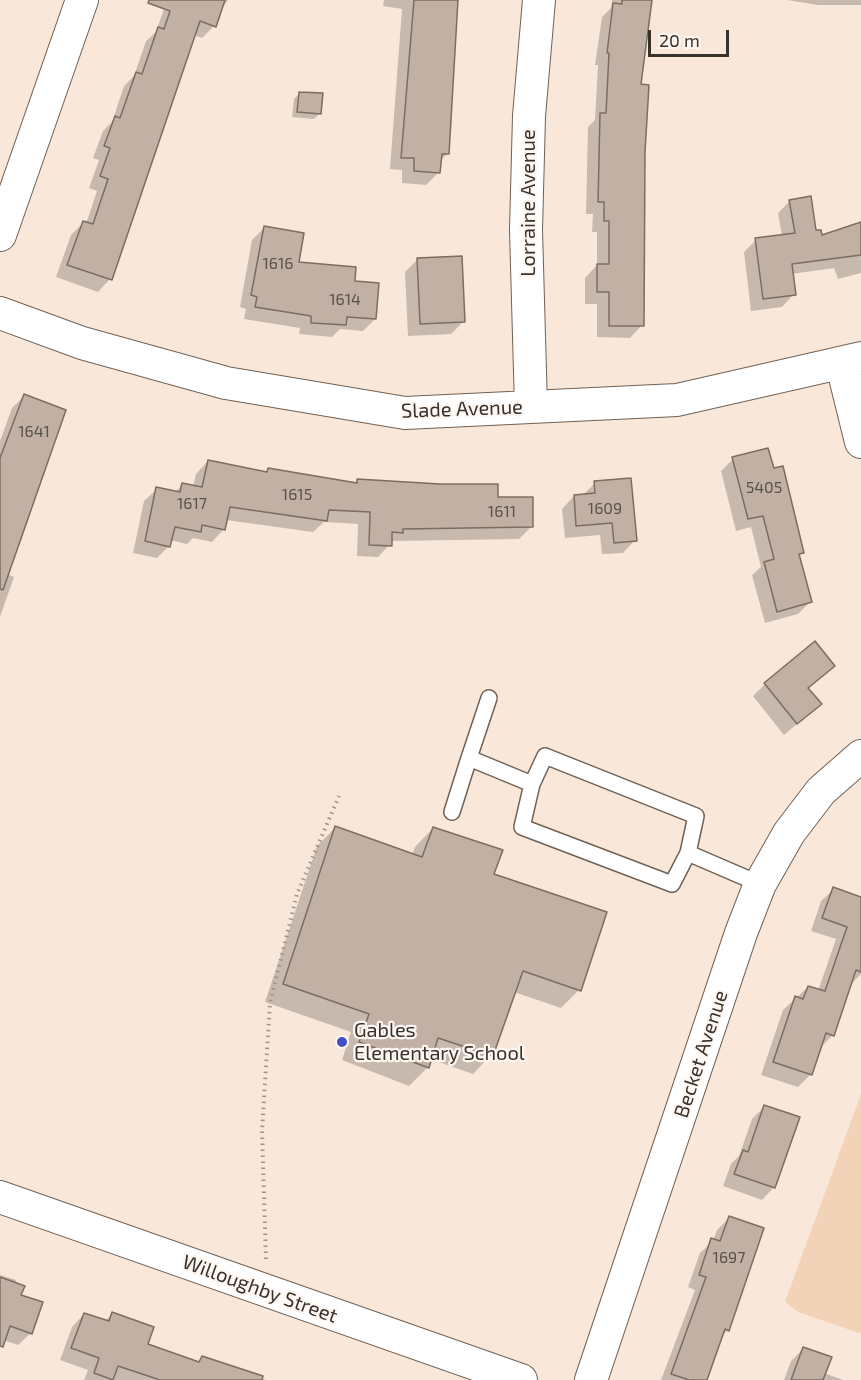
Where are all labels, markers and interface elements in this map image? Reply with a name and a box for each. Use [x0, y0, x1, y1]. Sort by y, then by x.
scale bar [651, 18, 732, 56]
text: 20 m [659, 29, 700, 51]
street label: Lorraine Avenue [516, 129, 540, 277]
house number: 1616 [262, 254, 294, 274]
house number: 1614 [329, 290, 361, 310]
street label: Slade Avenue [401, 395, 523, 423]
house number: 1641 [18, 422, 50, 442]
house number: 5405 [746, 478, 782, 498]
house number: 1615 [282, 485, 312, 505]
house number: 1617 [177, 494, 207, 514]
house number: 1609 [588, 499, 622, 519]
house number: 1611 [488, 502, 516, 522]
street label: Becket Avenue [669, 987, 733, 1121]
place label: Gables Elementary School [354, 1018, 525, 1065]
marker: Gables Elementary School [335, 1035, 349, 1049]
house number: 1697 [713, 1248, 745, 1268]
street label: Willoughby Street [179, 1250, 341, 1328]

